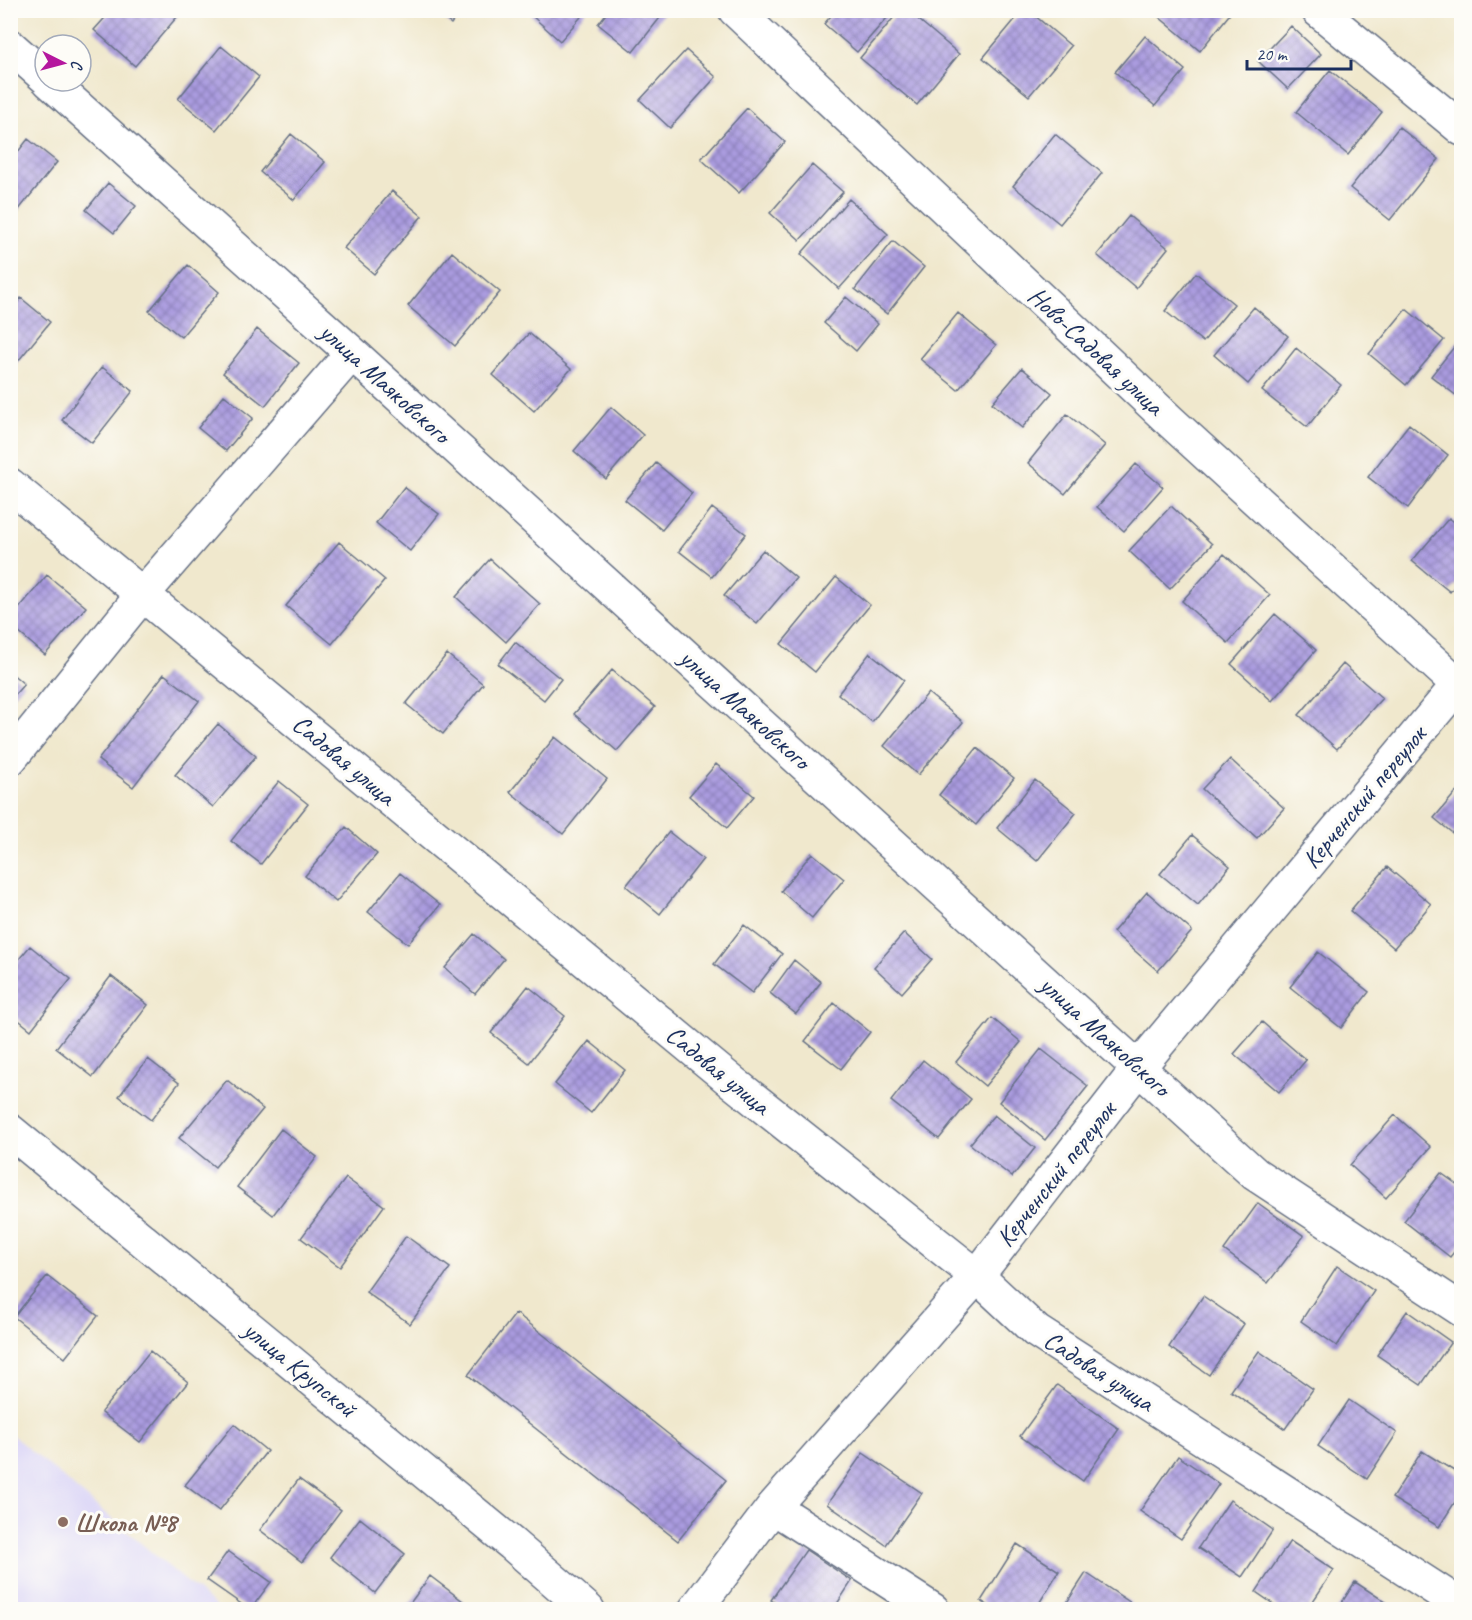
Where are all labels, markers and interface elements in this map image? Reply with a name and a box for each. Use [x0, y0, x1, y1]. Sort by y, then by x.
north arrow [33, 33, 93, 93]
scale bar [1247, 33, 1350, 71]
text: 20 m [1256, 43, 1289, 65]
text: С [66, 60, 87, 72]
street label: Ново-Садовая улица [1021, 280, 1172, 424]
street label: улица Маяковского [311, 314, 460, 452]
street label: улица Маяковского [671, 640, 820, 778]
street label: Садовая улица [286, 707, 404, 814]
street label: Керченский переулок [1295, 717, 1435, 875]
street label: улица Маяковского [1031, 967, 1180, 1105]
street label: Садовая улица [659, 1018, 778, 1123]
street label: Керченский переулок [989, 1093, 1125, 1254]
street label: улица Крупской [235, 1312, 365, 1426]
street label: Садовая улица [1038, 1323, 1162, 1420]
place label: Школа №8 [75, 1506, 180, 1539]
marker: Школа №8 [56, 1515, 70, 1529]

